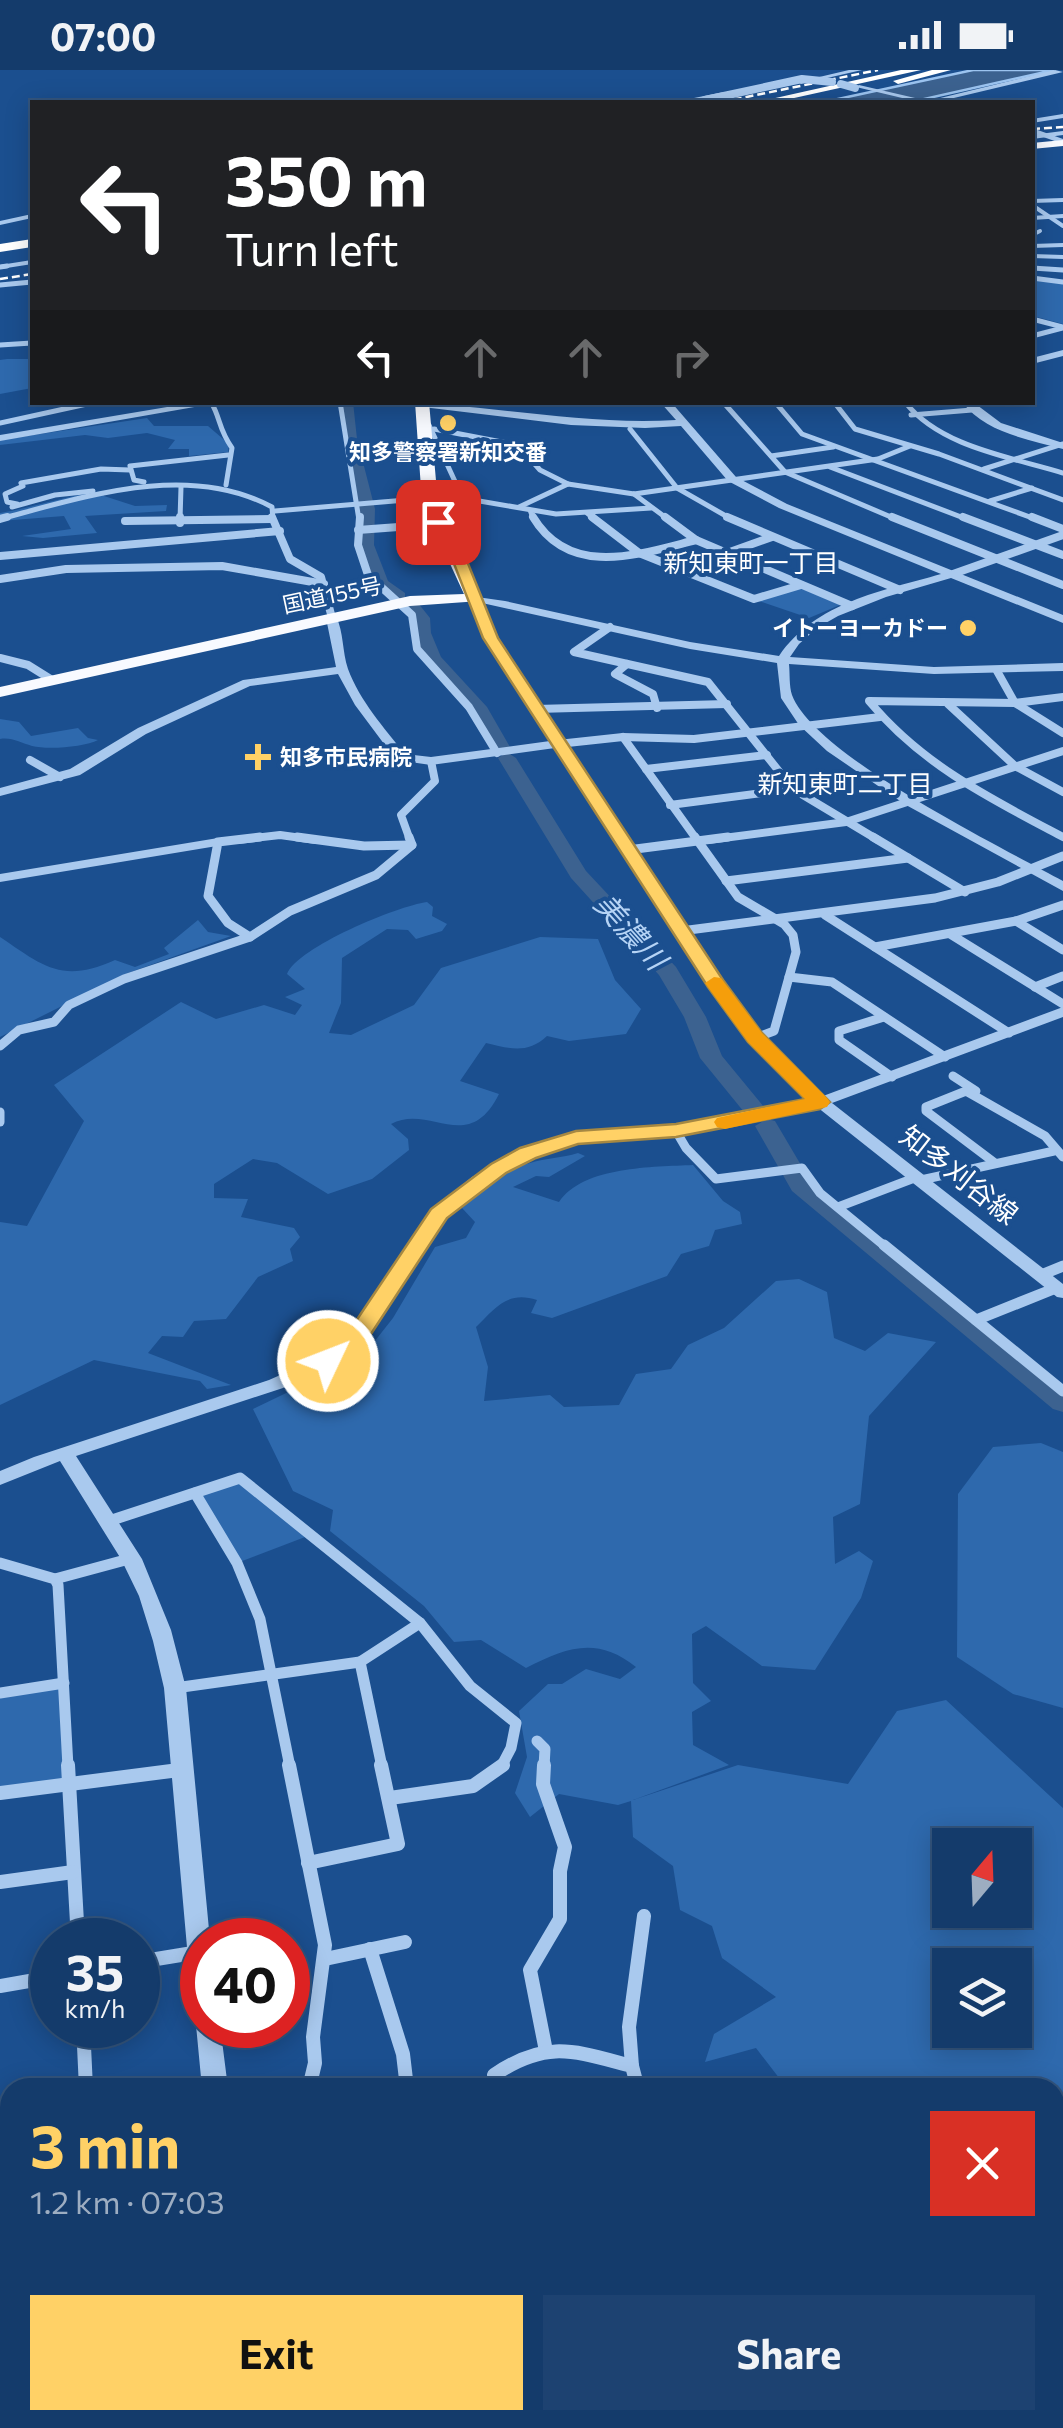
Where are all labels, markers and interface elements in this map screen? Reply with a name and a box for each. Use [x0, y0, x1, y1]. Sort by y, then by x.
text: 07:00 [50, 12, 156, 59]
text: 350 m [225, 135, 428, 220]
icon: left [60, 140, 190, 270]
text: Turn left [225, 220, 399, 275]
icon: left [348, 330, 403, 385]
icon: ahead [453, 330, 508, 385]
icon: ahead [558, 330, 613, 385]
icon: right [663, 330, 718, 385]
marker: 知多警察署新知交番 [437, 412, 459, 434]
place label: 知多警察署新知交番 [349, 438, 547, 465]
pin [396, 480, 481, 565]
icon: arrive [411, 495, 466, 550]
district label: 新知東町一丁目 [663, 547, 839, 577]
street label: 国道155号 [280, 571, 384, 618]
place label: イトーヨーカドー [772, 614, 948, 641]
marker: イトーヨーカドー [957, 617, 979, 639]
place label: 知多市民病院 [280, 743, 412, 770]
marker: 知多市民病院 [245, 744, 271, 770]
district label: 新知東町二丁目 [757, 768, 933, 798]
water label: 美濃川 [588, 885, 678, 978]
street label: 知多刈谷線 [894, 1118, 1025, 1231]
position arrow [276, 1309, 380, 1413]
north arrow [932, 1828, 1032, 1928]
map controls [932, 1828, 1032, 2048]
speed limit sign: 40 [180, 1918, 310, 2048]
text: 35 [66, 1940, 124, 2001]
button: layers [932, 1948, 1032, 2048]
text: km/h [65, 1993, 125, 2023]
text: 3 min [30, 2107, 180, 2180]
button: close [930, 2111, 1035, 2216]
text: 1.2 km · 07:03 [30, 2181, 224, 2221]
button: Exit [30, 2295, 523, 2410]
button: Share [543, 2295, 1035, 2410]

